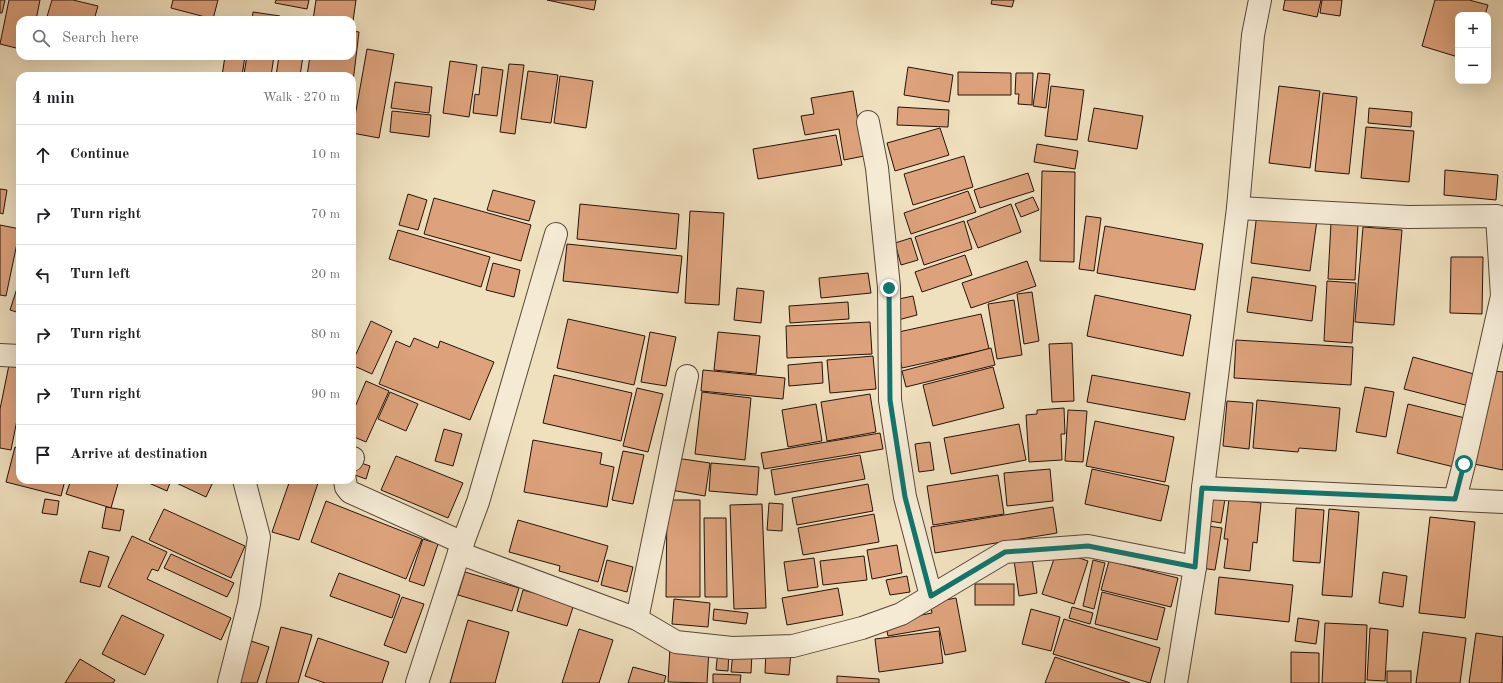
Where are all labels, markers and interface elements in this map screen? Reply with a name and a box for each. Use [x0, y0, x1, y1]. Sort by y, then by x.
map controls [1455, 12, 1491, 84]
button: + [1455, 12, 1491, 48]
search box [16, 16, 356, 60]
icon: search [30, 27, 52, 49]
text: Search here [62, 31, 139, 46]
button: − [1455, 48, 1491, 84]
text: 4 min [32, 90, 75, 107]
text: Walk · 270 m [263, 91, 340, 104]
icon: ahead [32, 144, 54, 166]
text: Continue [70, 147, 129, 162]
text: 10 m [311, 148, 340, 161]
icon: right [32, 204, 54, 226]
text: Turn right [70, 207, 141, 222]
text: 70 m [311, 208, 340, 221]
icon: left [32, 264, 54, 286]
text: Turn left [70, 267, 130, 282]
text: 20 m [311, 268, 340, 281]
route end [880, 279, 898, 297]
icon: right [32, 324, 54, 346]
text: Turn right [70, 327, 141, 342]
text: 80 m [311, 328, 340, 341]
icon: right [32, 384, 54, 406]
text: Turn right [70, 387, 141, 402]
text: 90 m [311, 388, 340, 401]
icon: arrive [32, 444, 54, 466]
text: Arrive at destination [70, 447, 208, 462]
route start [1455, 455, 1473, 473]

